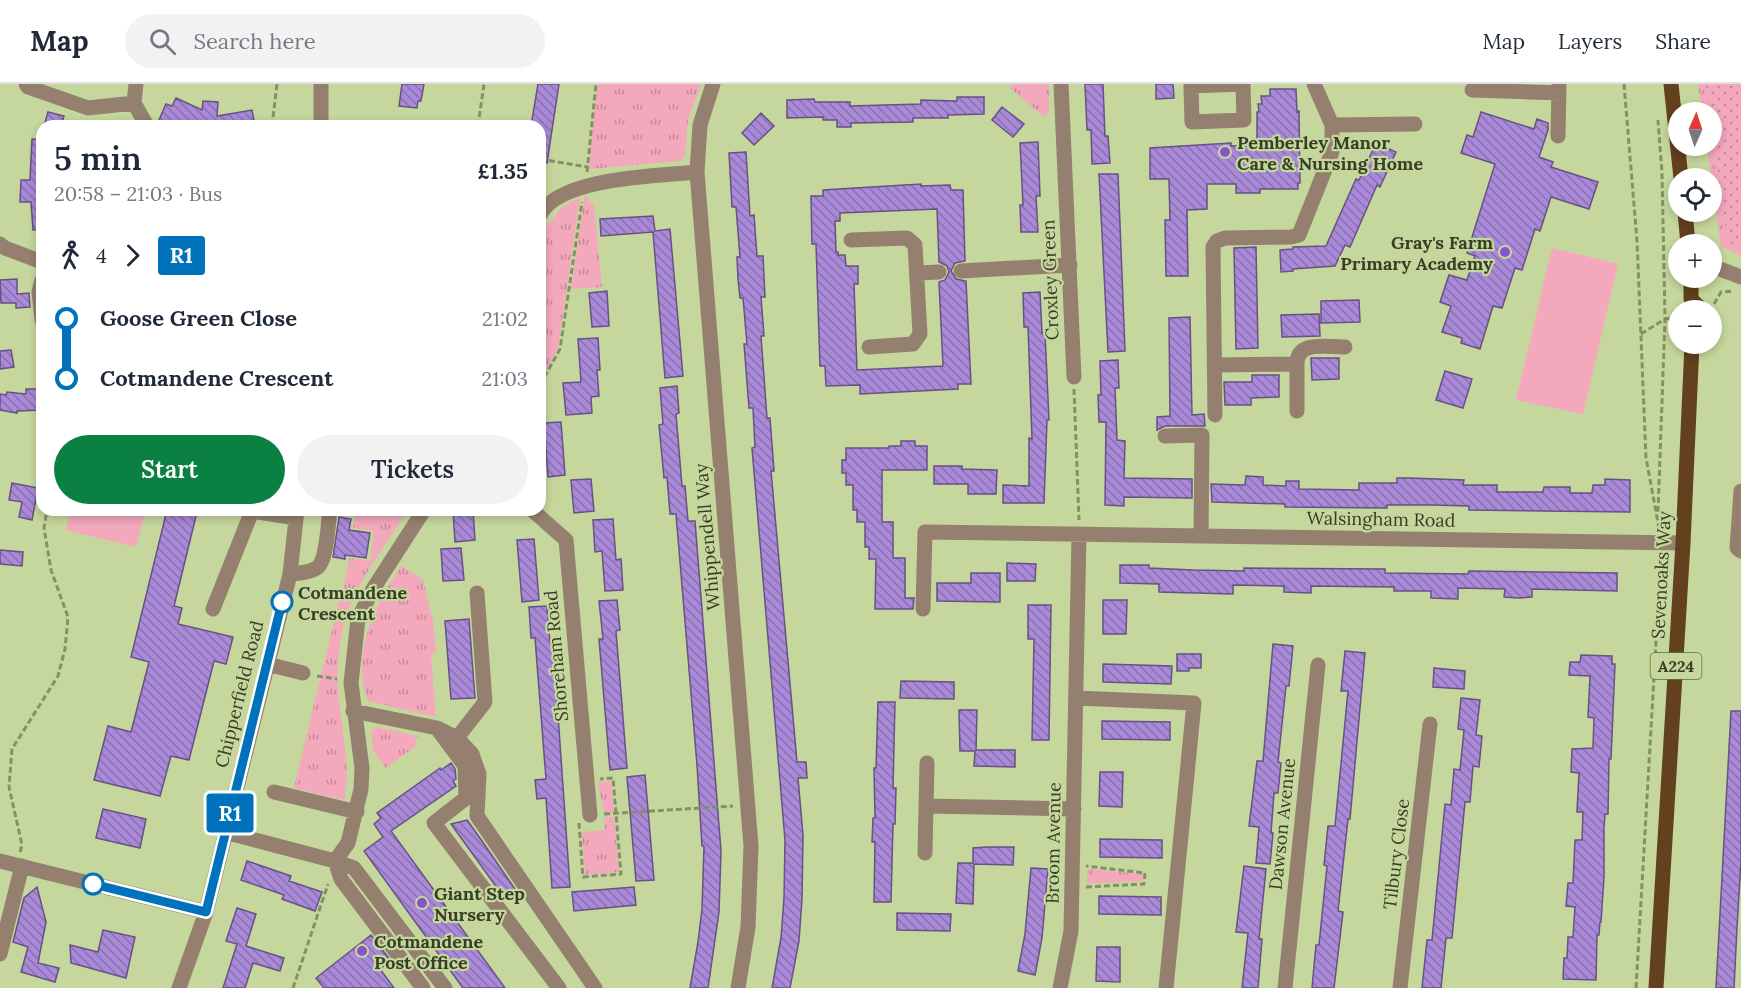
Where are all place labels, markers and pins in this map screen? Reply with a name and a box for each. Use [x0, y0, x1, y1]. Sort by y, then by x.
place label: Pemberley Manor Care & Nursing Home [1237, 131, 1423, 175]
marker: Pemberley Manor Care & Nursing Home [1218, 145, 1232, 159]
place label: Gray's Farm Primary Academy [1340, 231, 1493, 275]
marker: Gray's Farm Primary Academy [1498, 245, 1512, 259]
place label: Cotmandene Crescent [298, 581, 407, 625]
marker: Cotmandene Crescent [271, 591, 293, 613]
unlabelled marker [82, 873, 104, 895]
place label: Giant Step Nursery [434, 882, 525, 926]
marker: Giant Step Nursery [415, 896, 429, 910]
place label: Cotmandene Post Office [374, 930, 483, 974]
marker: Cotmandene Post Office [355, 944, 369, 958]

